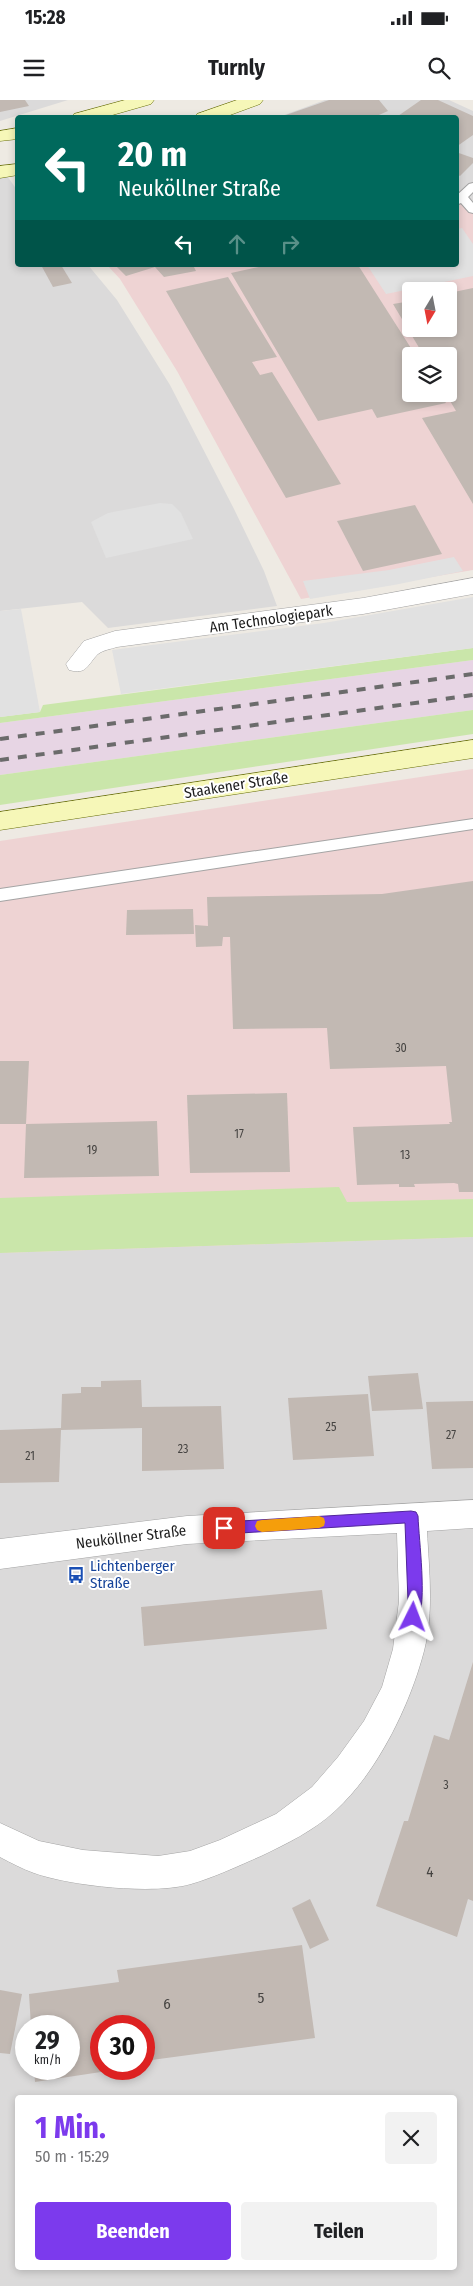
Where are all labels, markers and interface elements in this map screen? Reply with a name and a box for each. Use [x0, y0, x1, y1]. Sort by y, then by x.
text: 15:28 [25, 6, 66, 29]
icon: menu [20, 54, 48, 82]
text: Turnly [208, 54, 265, 81]
icon: search [425, 54, 453, 82]
text: 20 m [118, 133, 187, 175]
icon: left [35, 135, 100, 200]
text: Neuköllner Straße [118, 175, 281, 202]
icon: left [170, 230, 198, 258]
icon: ahead [223, 230, 251, 258]
icon: right [276, 230, 304, 258]
north arrow [402, 282, 458, 338]
map controls [402, 282, 457, 402]
button: layers [402, 347, 457, 402]
street label: Am Technologiepark [208, 601, 334, 637]
street label: Staakener Straße [183, 768, 289, 802]
house number: 30 [395, 1041, 407, 1055]
house number: 17 [234, 1127, 244, 1141]
house number: 19 [87, 1143, 97, 1157]
house number: 13 [400, 1148, 410, 1162]
house number: 25 [326, 1420, 337, 1434]
house number: 27 [446, 1428, 456, 1442]
house number: 23 [178, 1442, 188, 1456]
house number: 21 [25, 1449, 35, 1463]
pin [203, 1507, 245, 1549]
icon: arrive [210, 1514, 238, 1542]
street label: Neuköllner Straße [75, 1521, 187, 1553]
place label: Lichtenberger Straße [90, 1557, 175, 1592]
bus stop icon: Lichtenberger Straße [66, 1565, 86, 1585]
position arrow [386, 1590, 438, 1642]
house number: 3 [443, 1778, 449, 1792]
house number: 4 [426, 1863, 434, 1881]
house number: 5 [258, 1989, 265, 2007]
house number: 6 [163, 1995, 171, 2013]
speed limit sign: 30 [90, 2015, 155, 2080]
text: 29 [35, 2026, 60, 2056]
text: km/h [34, 2053, 61, 2067]
text: 1 Min. [35, 2110, 106, 2146]
button: close [385, 2112, 437, 2164]
text: 50 m · 15:29 [35, 2147, 109, 2166]
button: Beenden [35, 2202, 231, 2260]
button: Teilen [241, 2202, 437, 2260]

